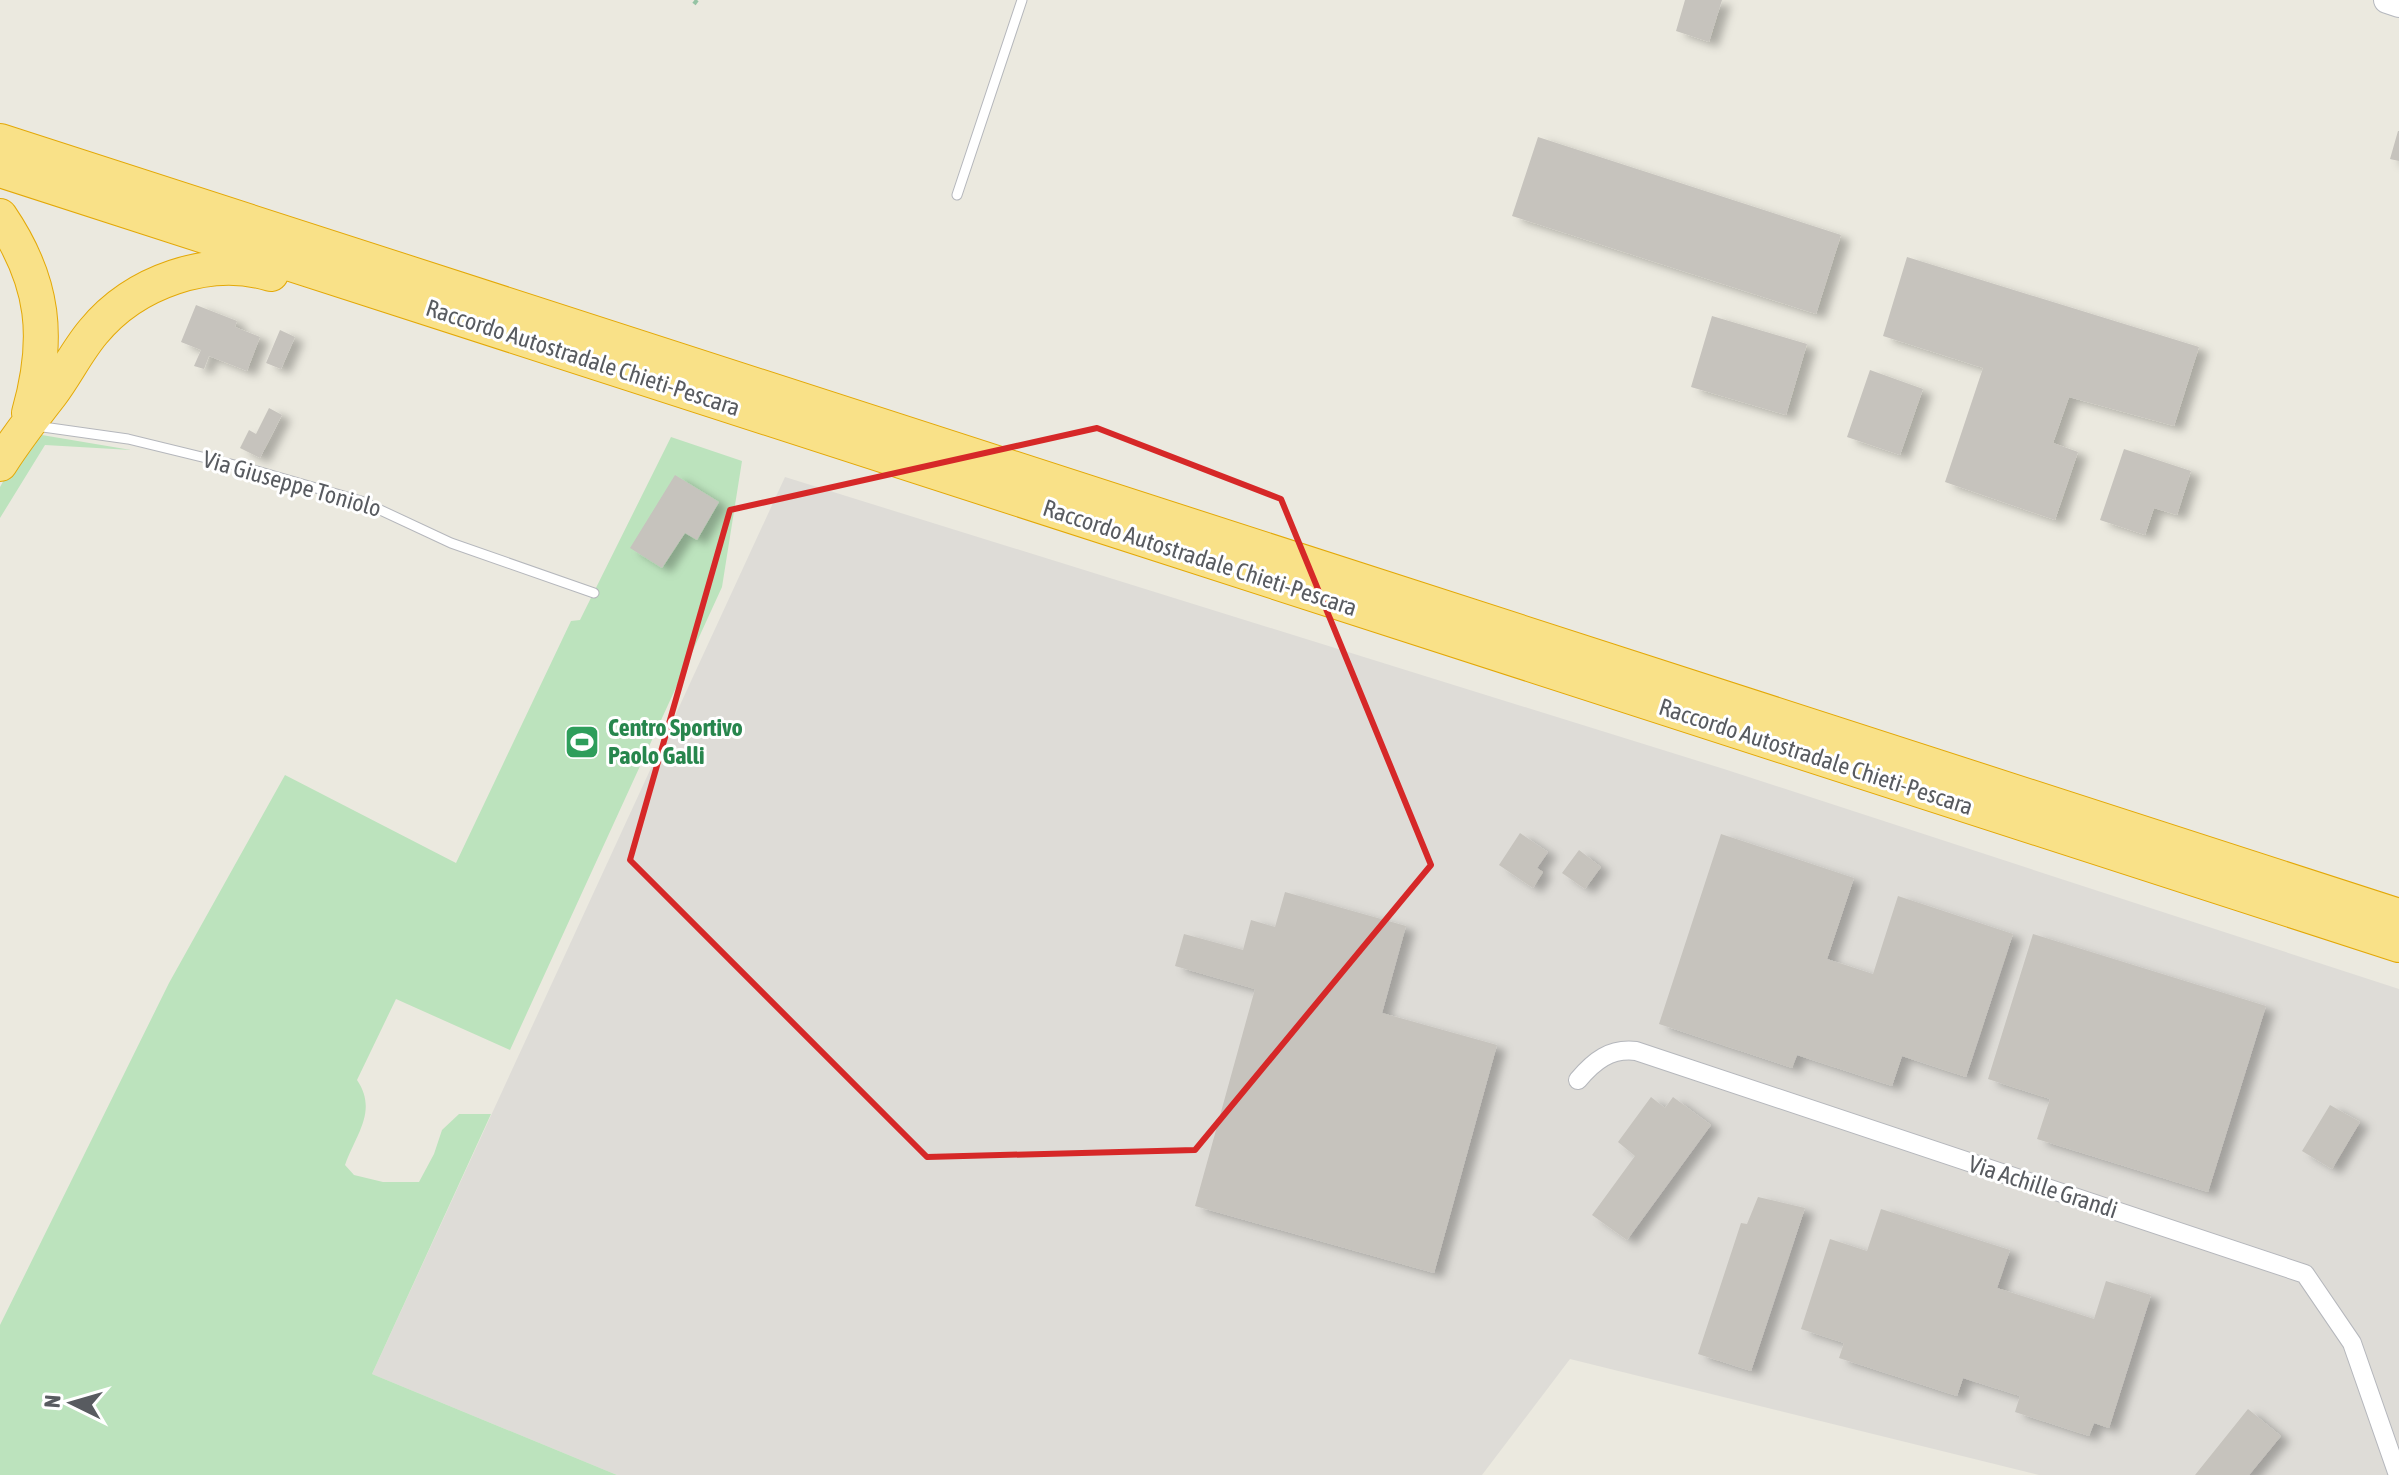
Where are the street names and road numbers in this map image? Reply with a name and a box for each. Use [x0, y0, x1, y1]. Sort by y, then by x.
street label: Raccordo Autostradale Chieti-Pescara [423, 294, 744, 421]
street label: Via Giuseppe Toniolo [200, 445, 384, 522]
street label: Raccordo Autostradale Chieti-Pescara [1040, 494, 1361, 621]
street label: Raccordo Autostradale Chieti-Pescara [1656, 693, 1977, 820]
street label: Via Achille Grandi [1965, 1150, 2121, 1223]

